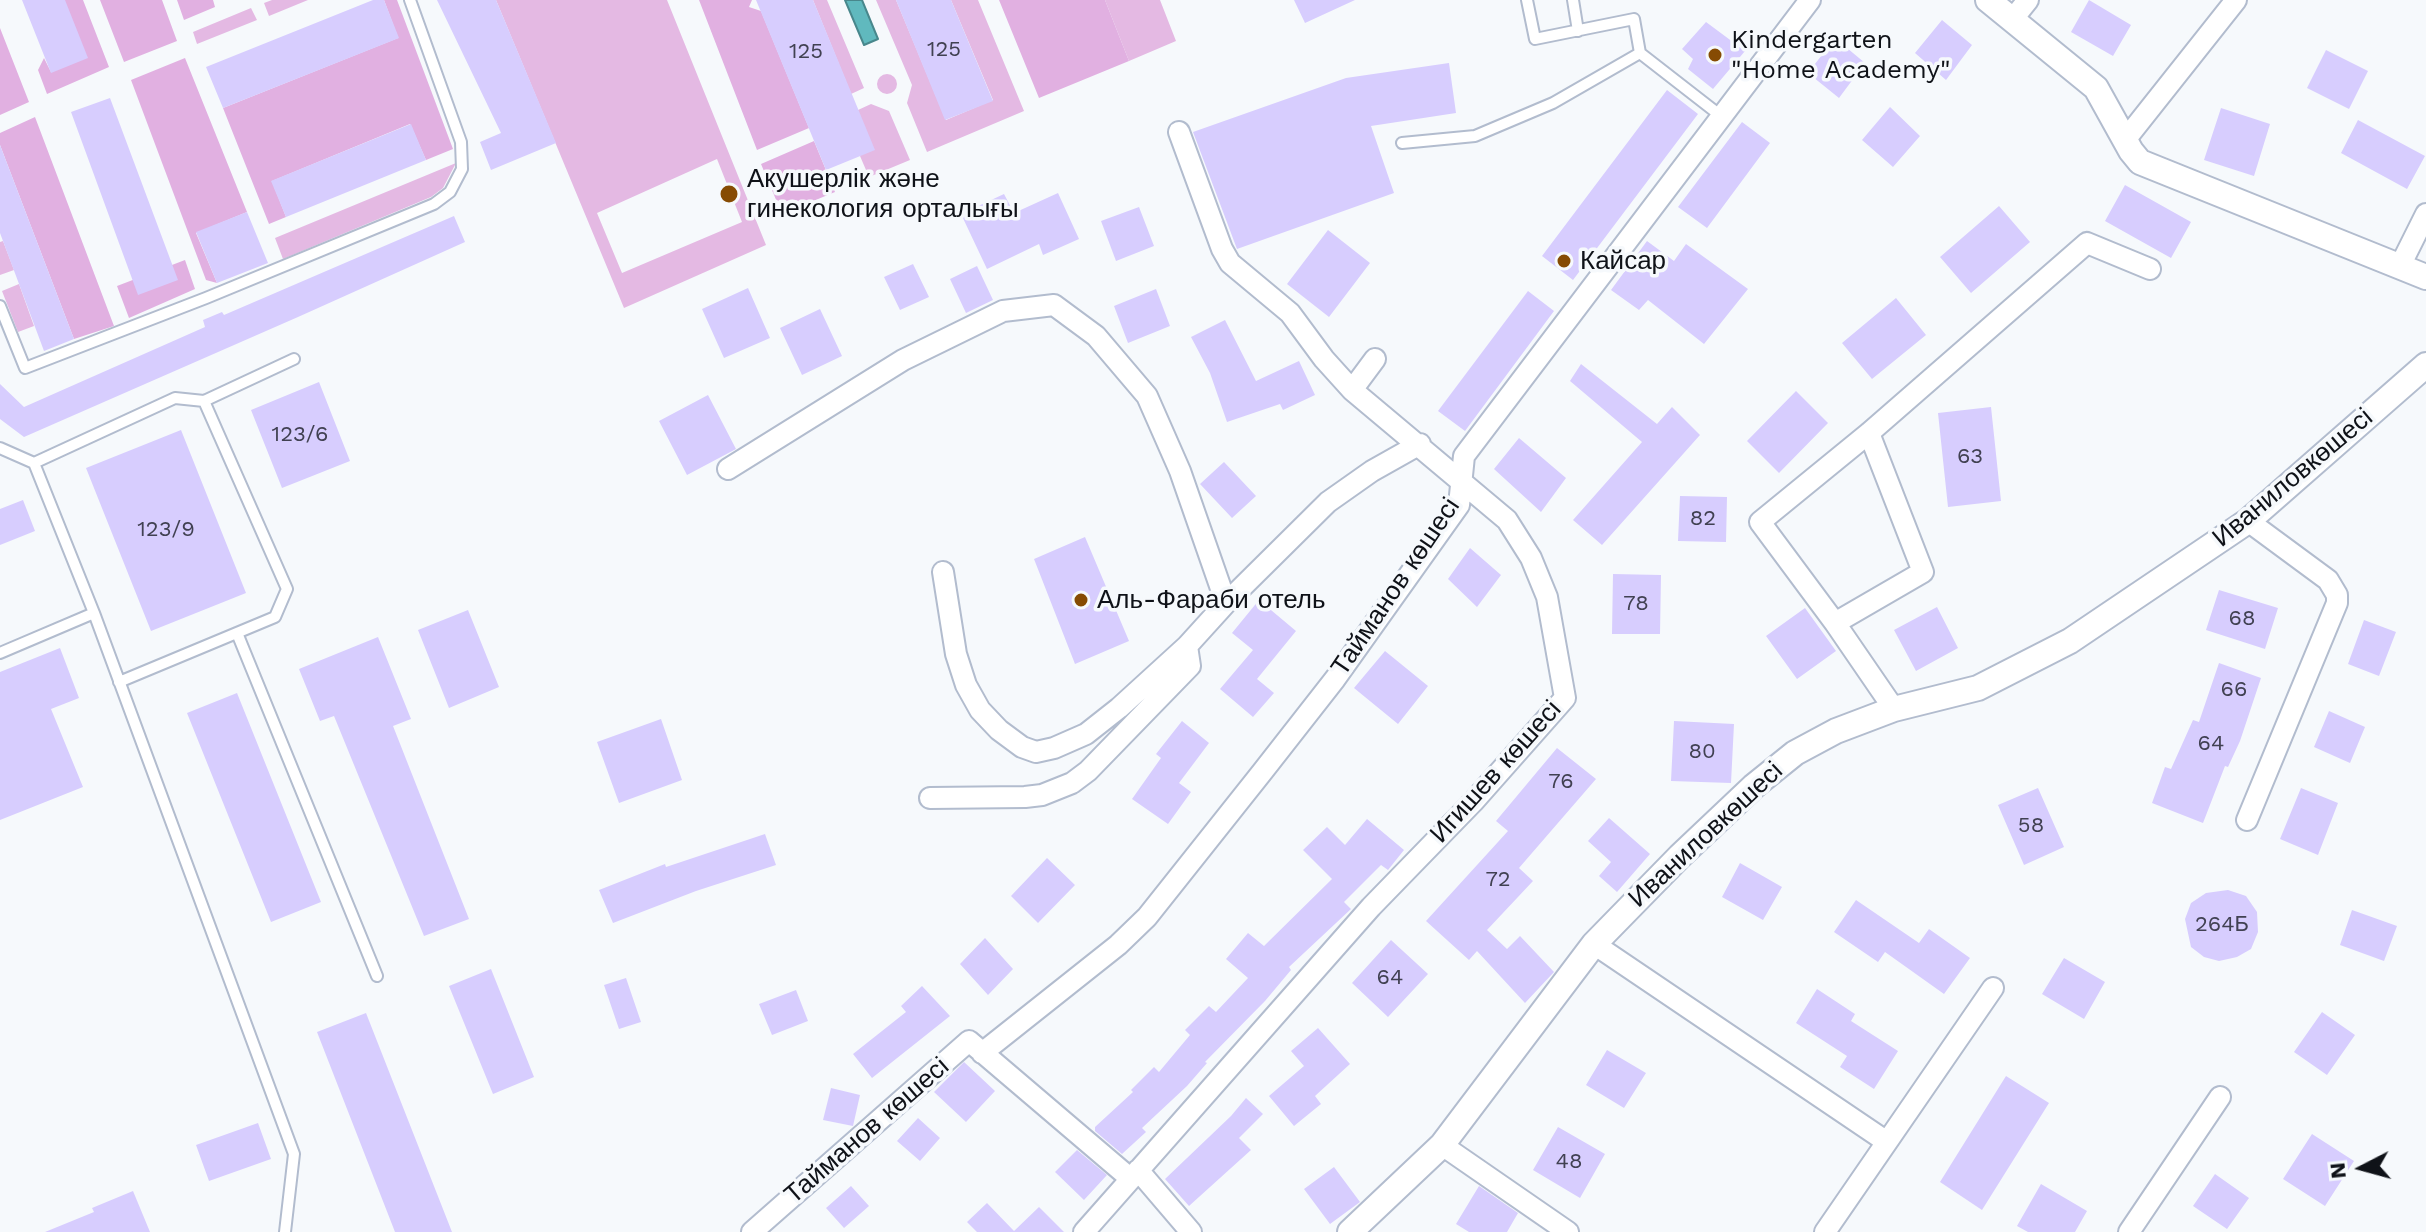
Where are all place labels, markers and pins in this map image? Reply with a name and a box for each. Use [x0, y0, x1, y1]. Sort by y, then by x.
place label: Kindergarten "Home Academy" [1731, 24, 1950, 86]
marker: Kindergarten "Home Academy" [1706, 46, 1724, 64]
place label: Акушерлік және гинекология орталығы [747, 163, 1019, 224]
marker: Акушерлік және гинекология орталығы [718, 183, 740, 205]
place label: Кайсар [1580, 245, 1666, 277]
marker: Кайсар [1555, 252, 1573, 270]
place label: Аль-Фараби отель [1097, 584, 1326, 616]
marker: Аль-Фараби отель [1072, 591, 1090, 609]

